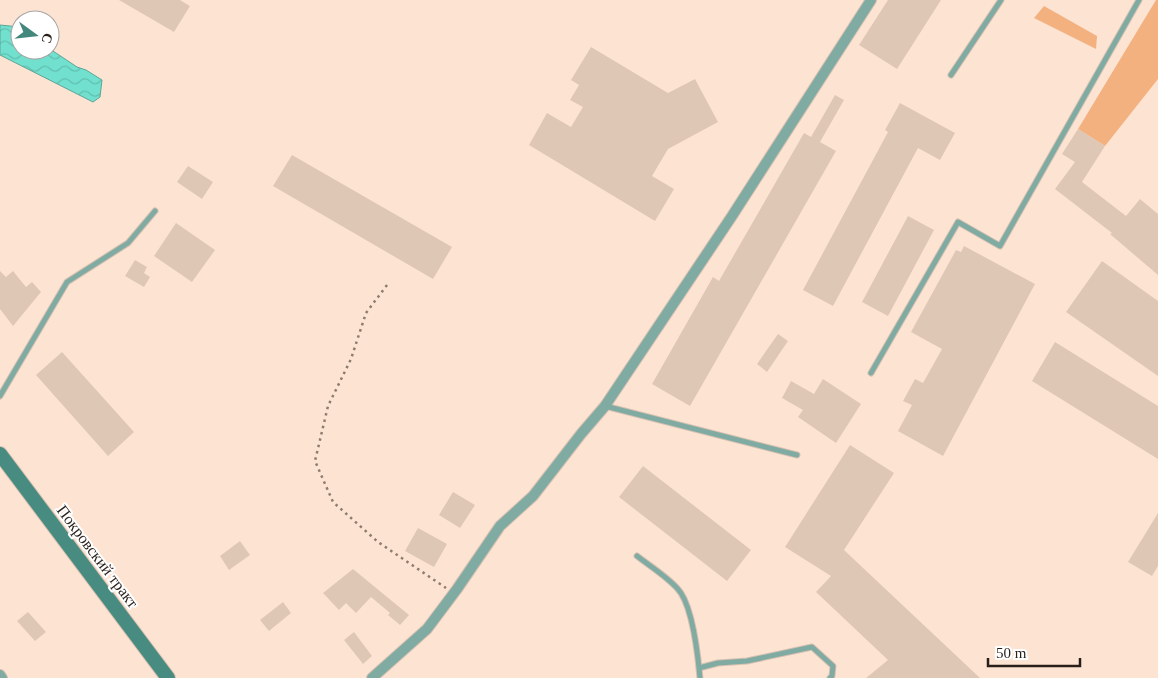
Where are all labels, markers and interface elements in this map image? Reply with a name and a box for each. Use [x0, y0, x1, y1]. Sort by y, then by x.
north arrow [10, 10, 60, 60]
text: С [39, 31, 56, 45]
street label: Покровский тракт [53, 502, 142, 611]
scale bar [988, 636, 1080, 668]
text: 50 m [996, 645, 1027, 661]

